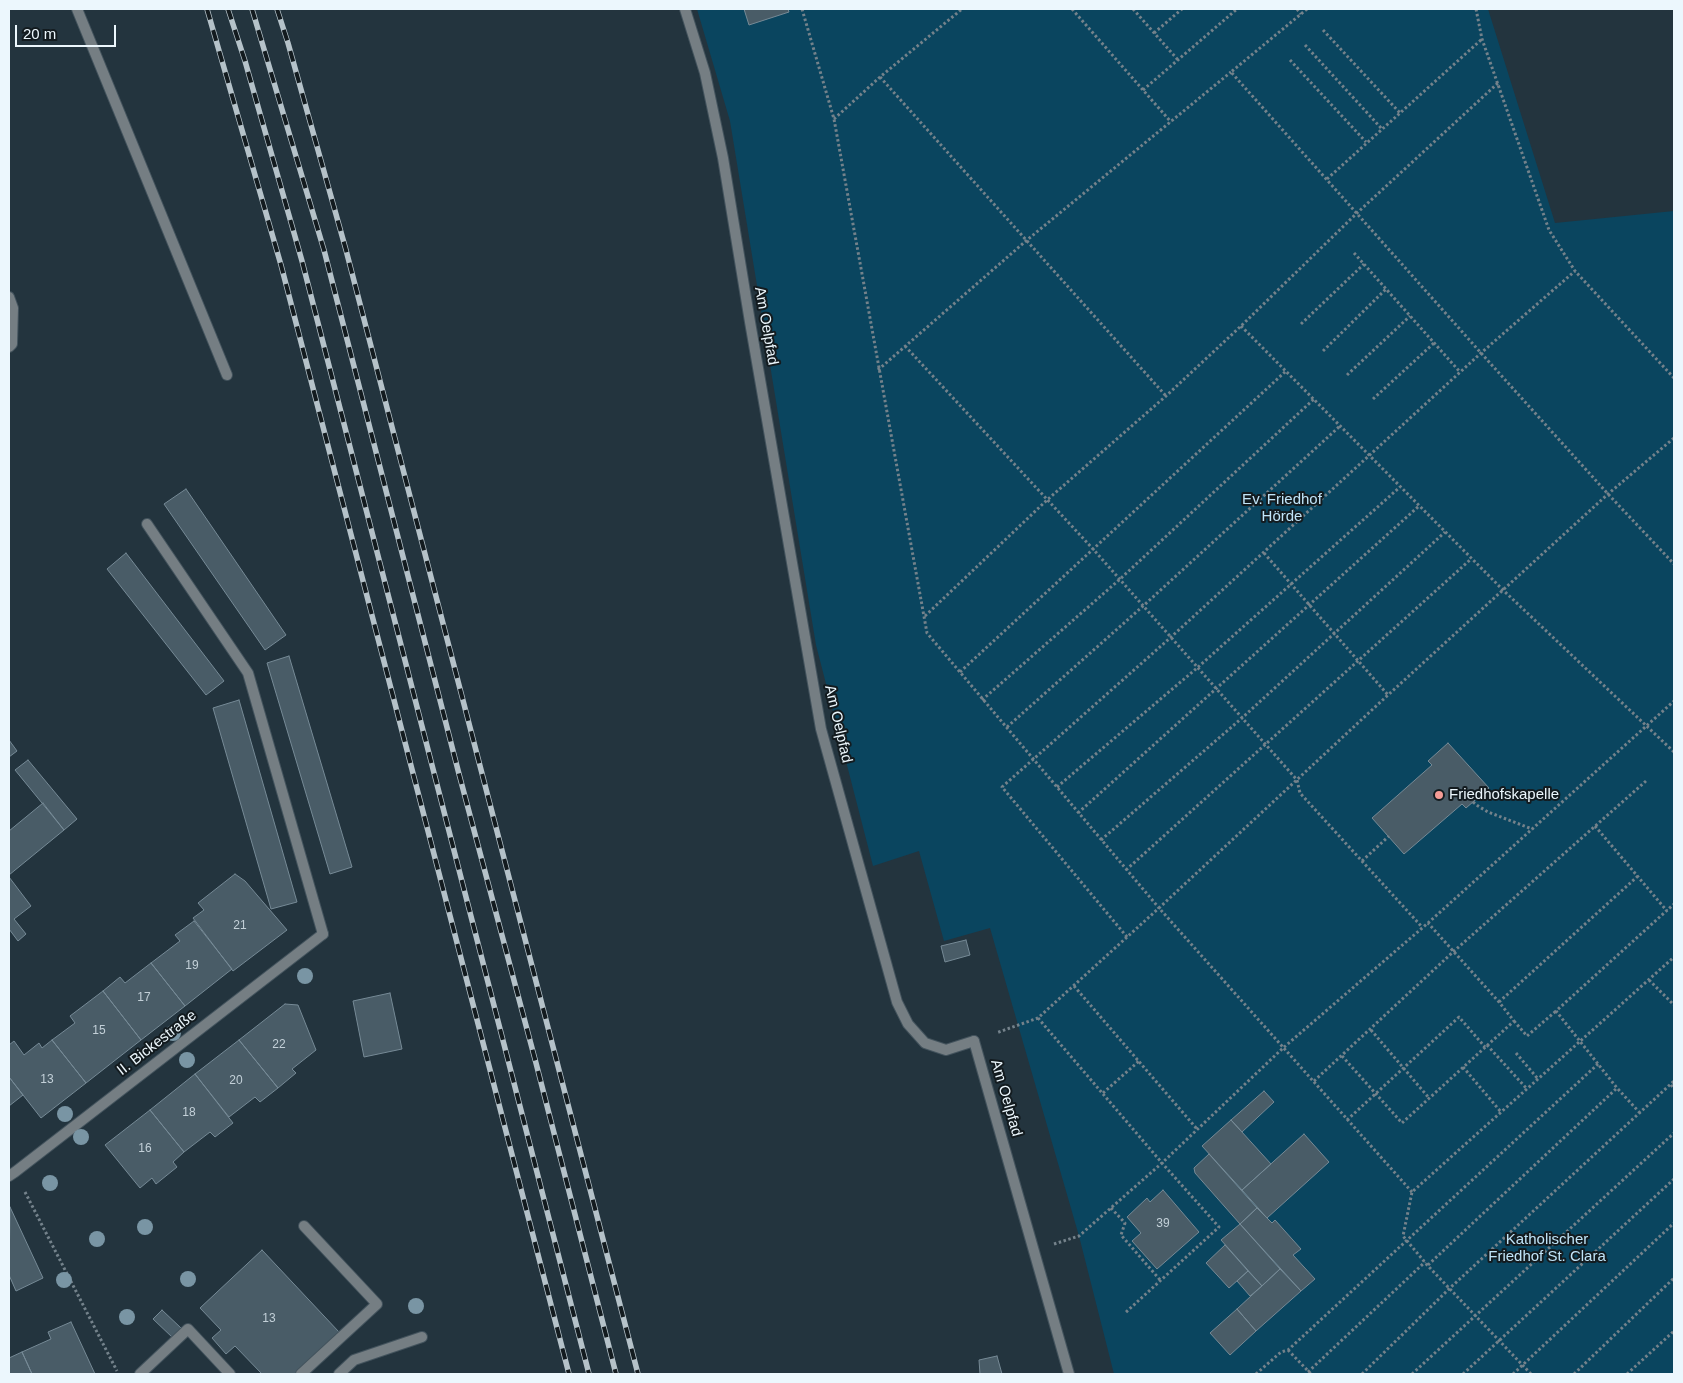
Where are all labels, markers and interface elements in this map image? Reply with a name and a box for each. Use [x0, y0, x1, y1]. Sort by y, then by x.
scale bar [18, 15, 119, 47]
text: 20 m [23, 25, 56, 42]
street label: Am Oelpfad [750, 285, 782, 367]
park label: Ev. Friedhof Hörde [1242, 491, 1322, 526]
street label: Am Oelpfad [820, 683, 856, 765]
place label: Friedhofskapelle [1449, 786, 1559, 804]
marker: Friedhofskapelle [1433, 789, 1445, 801]
house number: 21 [233, 919, 247, 933]
house number: 19 [185, 959, 199, 973]
house number: 17 [137, 991, 151, 1005]
street label: II. Bickestraße [114, 1006, 200, 1080]
house number: 15 [92, 1024, 106, 1038]
house number: 22 [272, 1038, 286, 1052]
street label: Am Oelpfad [986, 1057, 1026, 1139]
house number: 13 [40, 1073, 54, 1087]
house number: 20 [229, 1074, 243, 1088]
house number: 18 [182, 1106, 196, 1120]
house number: 16 [138, 1142, 152, 1156]
house number: 39 [1156, 1217, 1170, 1231]
park label: Katholischer Friedhof St. Clara [1488, 1231, 1606, 1266]
house number: 13 [262, 1312, 276, 1326]

